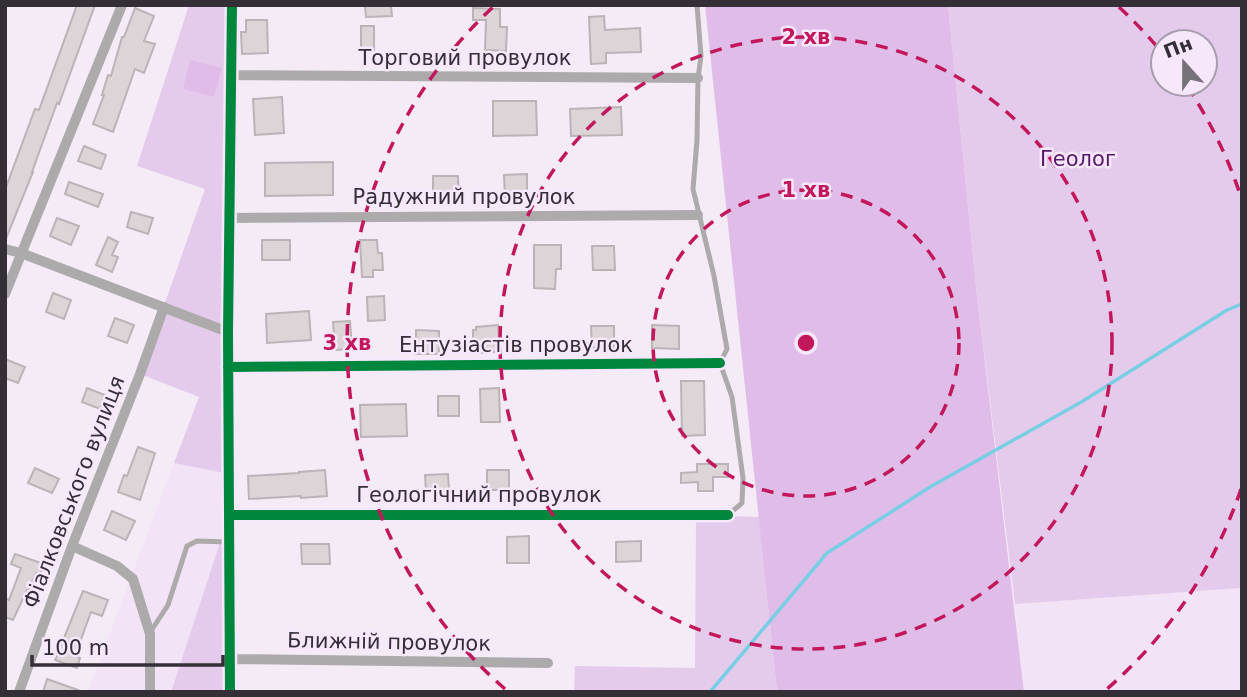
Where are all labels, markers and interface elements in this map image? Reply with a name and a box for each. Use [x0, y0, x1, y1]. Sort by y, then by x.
text: 2 хв [782, 25, 830, 49]
north arrow [1149, 28, 1219, 98]
text: Пн [1160, 32, 1195, 63]
street label: Торговий провулок [358, 46, 571, 70]
park label: Геолог [1040, 147, 1116, 171]
text: 1 хв [782, 178, 830, 202]
street label: Радужний провулок [353, 185, 575, 209]
text: 3 хв [323, 331, 371, 355]
centre of rings [794, 331, 818, 355]
street label: Ентузіастів провулок [399, 333, 633, 357]
street label: Фіалковського вулиця [19, 372, 129, 612]
street label: Геологічний провулок [356, 483, 602, 507]
scale bar [32, 624, 222, 668]
street label: Ближній провулок [287, 628, 491, 656]
text: 100 m [42, 636, 109, 660]

